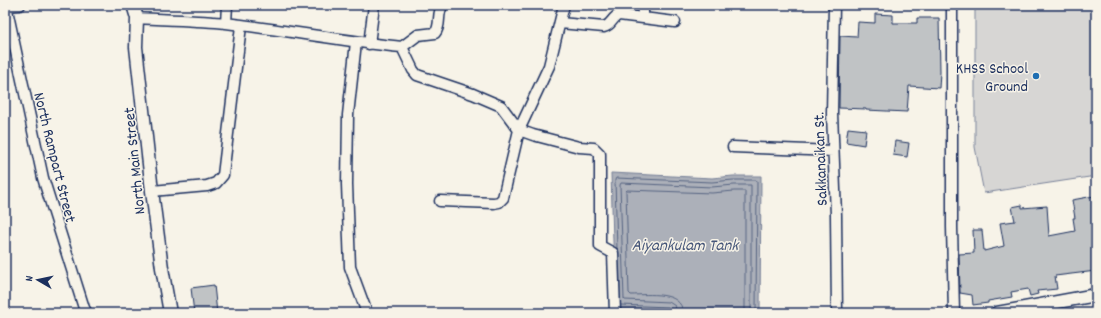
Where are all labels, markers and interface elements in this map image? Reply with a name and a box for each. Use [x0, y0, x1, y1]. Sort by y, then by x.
place label: KHSS School Ground [956, 58, 1028, 99]
marker: KHSS School Ground [1031, 71, 1041, 81]
street label: North Rampart Street [26, 90, 81, 225]
street label: North Main Street [118, 106, 153, 215]
street label: Sakkanaikan St. [808, 112, 835, 206]
water label: Aiyankulam Tank [632, 235, 740, 259]
north arrow [18, 260, 58, 300]
text: N [22, 274, 39, 283]

